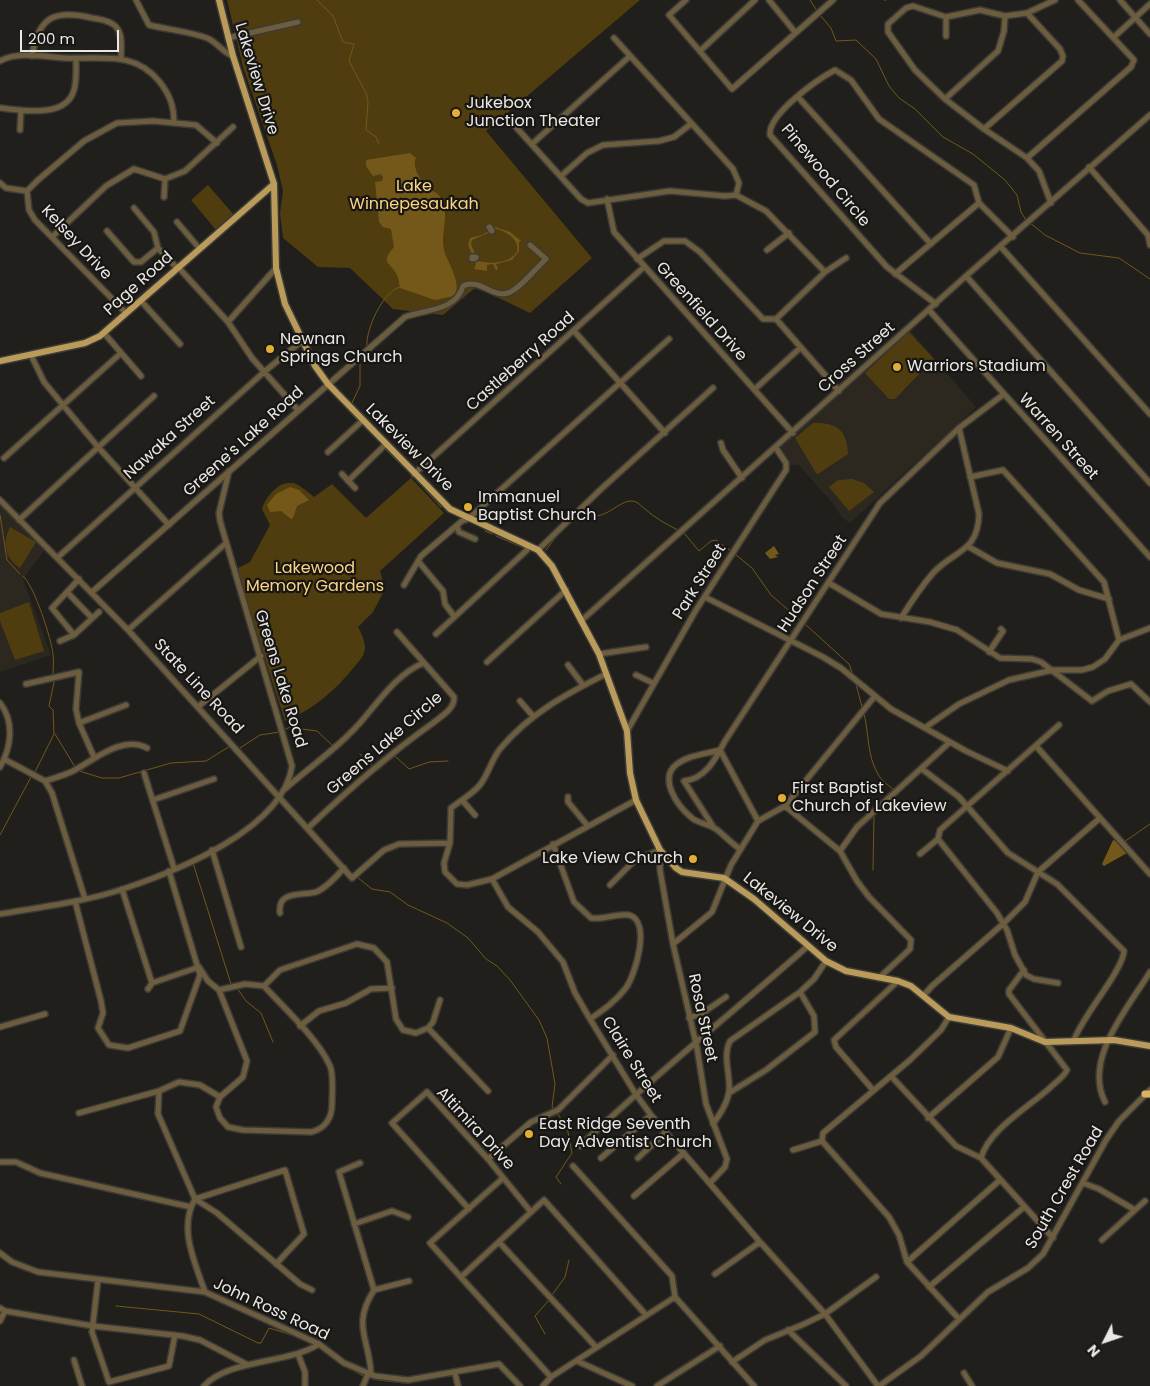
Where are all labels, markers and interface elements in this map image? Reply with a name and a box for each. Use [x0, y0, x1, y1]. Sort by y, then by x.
scale bar [22, 20, 121, 52]
street label: Lakeview Drive [230, 21, 282, 137]
text: 200 m [28, 28, 75, 49]
place label: Jukebox Junction Theater [466, 94, 601, 132]
marker: Jukebox Junction Theater [450, 107, 462, 119]
street label: Pinewood Circle [777, 121, 873, 231]
park label: Lake Winnepesaukah [349, 177, 479, 215]
street label: Kelsey Drive [37, 202, 115, 284]
street label: Page Road [100, 248, 178, 320]
street label: Greenfield Drive [651, 258, 751, 366]
street label: Castleberry Road [463, 308, 579, 416]
street label: Cross Street [815, 319, 899, 397]
place label: Newnan Springs Church [280, 330, 403, 368]
marker: Newnan Springs Church [264, 343, 276, 355]
place label: Warriors Stadium [907, 357, 1046, 377]
marker: Warriors Stadium [891, 361, 903, 373]
street label: Greene's Lake Road [180, 383, 308, 501]
street label: Warren Street [1014, 390, 1102, 484]
street label: Nawaka Street [120, 392, 220, 484]
street label: Lakeview Drive [361, 400, 457, 496]
place label: Immanuel Baptist Church [478, 488, 596, 526]
marker: Immanuel Baptist Church [462, 501, 474, 513]
street label: Hudson Street [774, 532, 852, 636]
street label: Park Street [669, 541, 731, 623]
park label: Lakewood Memory Gardens [246, 559, 384, 597]
street label: Greens Lake Road [250, 608, 310, 750]
street label: State Line Road [149, 636, 247, 738]
street label: Greens Lake Circle [323, 689, 447, 799]
place label: First Baptist Church of Lakeview [792, 779, 947, 817]
marker: First Baptist Church of Lakeview [776, 792, 788, 804]
place label: Lake View Church [542, 849, 683, 869]
marker: Lake View Church [687, 853, 699, 865]
street label: Lakeview Drive [739, 869, 841, 957]
street label: Rosa Street [683, 972, 721, 1064]
street label: Claire Street [597, 1013, 665, 1107]
street label: Altimira Drive [432, 1084, 518, 1174]
place label: East Ridge Seventh Day Adventist Church [539, 1115, 712, 1153]
street label: South Crest Road [1022, 1123, 1108, 1253]
marker: East Ridge Seventh Day Adventist Church [523, 1128, 535, 1140]
street label: John Ross Road [210, 1275, 332, 1345]
north arrow [1080, 1316, 1130, 1366]
text: N [1083, 1340, 1105, 1361]

